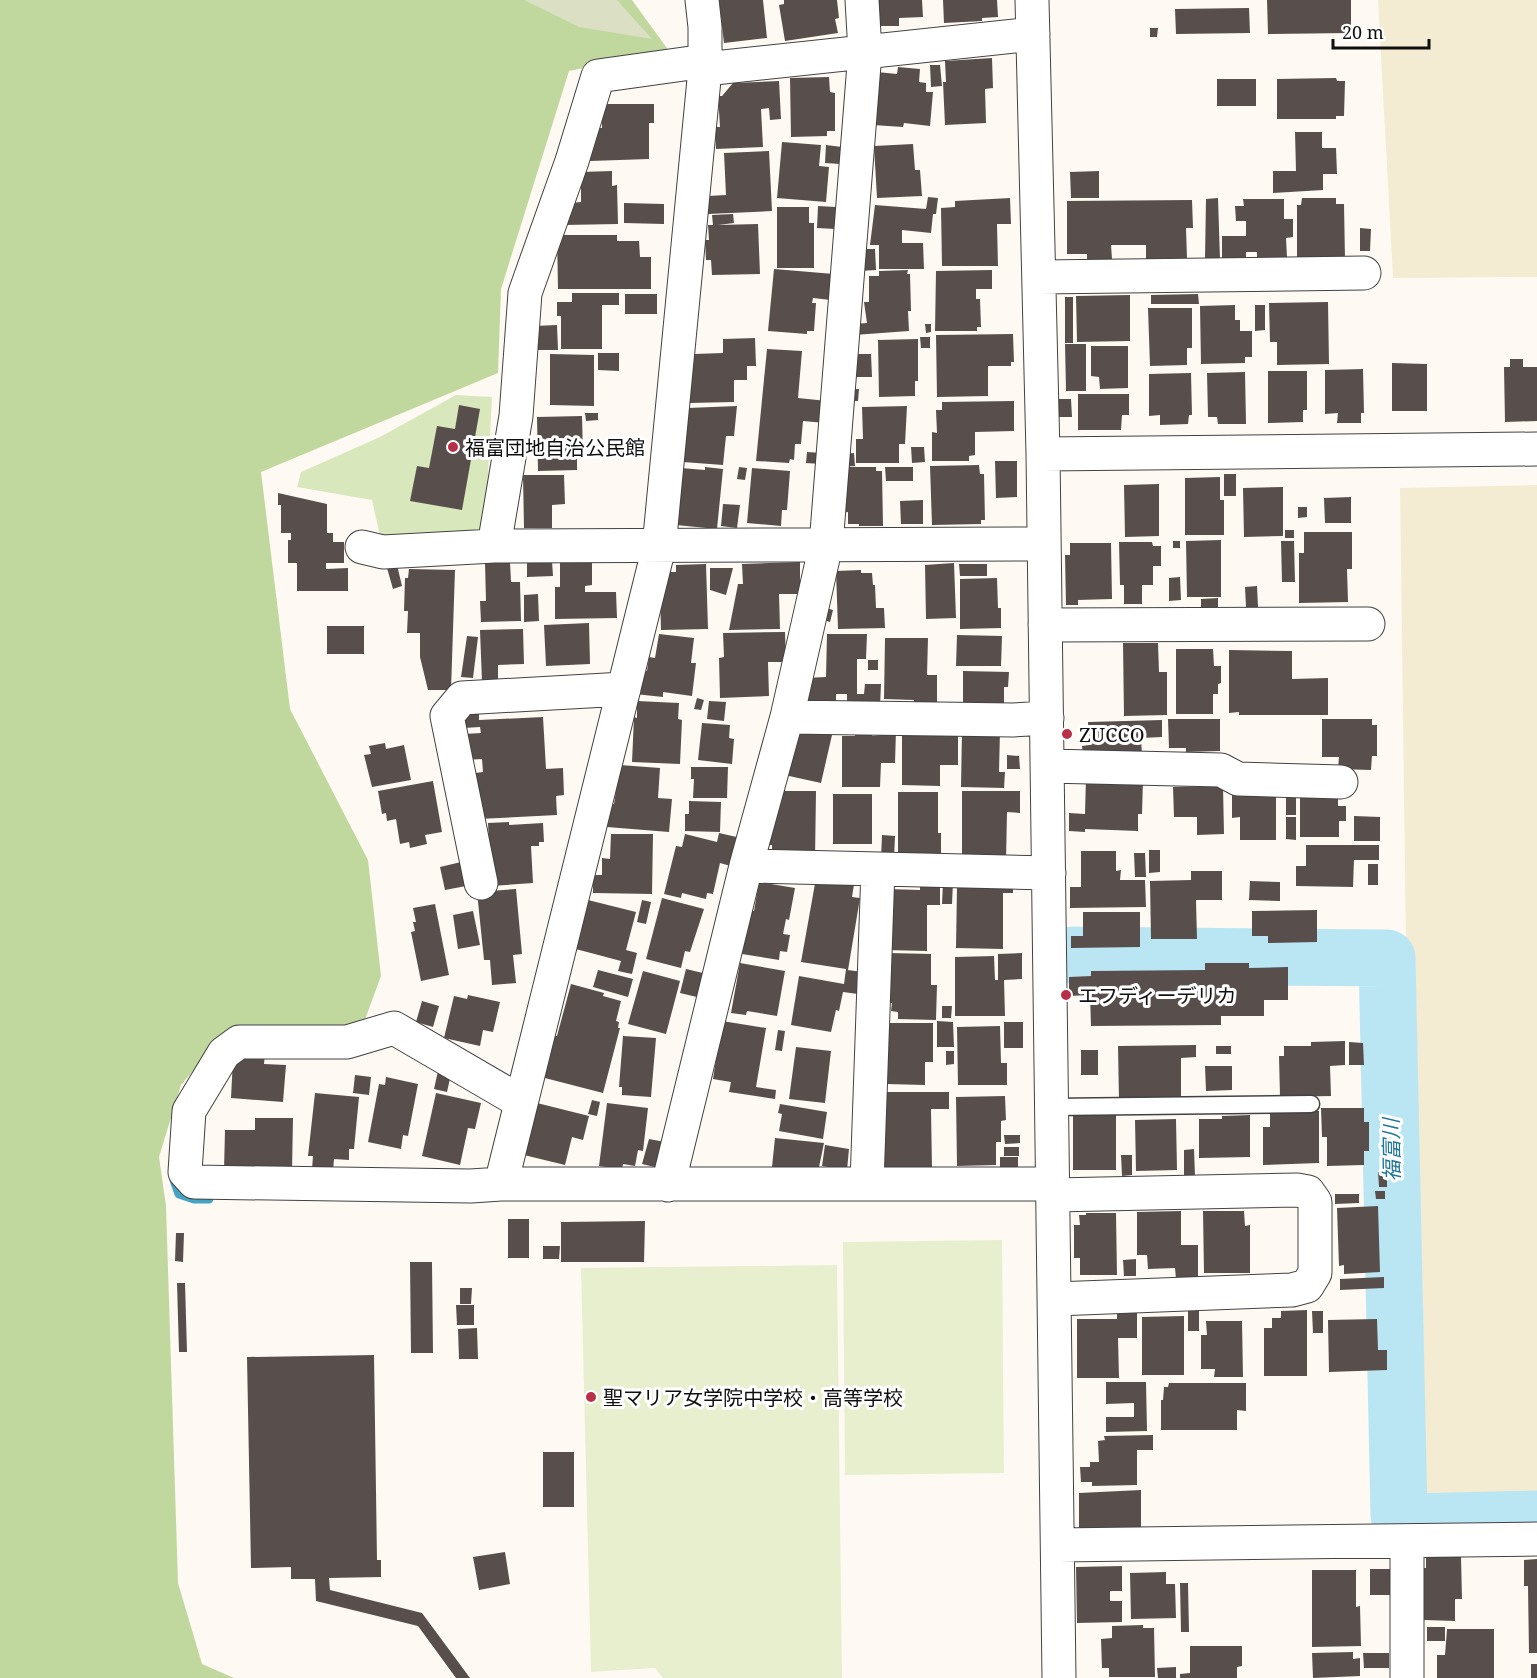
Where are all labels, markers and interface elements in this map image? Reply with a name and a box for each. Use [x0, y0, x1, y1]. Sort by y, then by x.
scale bar [1333, 12, 1429, 50]
text: 20 m [1342, 20, 1384, 44]
place label: 福富団地自治公民館 [465, 434, 645, 461]
marker: 福富団地自治公民館 [446, 440, 460, 454]
place label: ZUCCO [1079, 721, 1145, 748]
marker: ZUCCO [1060, 727, 1074, 741]
place label: エフディーデリカ [1078, 982, 1237, 1009]
marker: エフディーデリカ [1059, 988, 1073, 1002]
water label: 福富川 [1376, 1116, 1406, 1182]
place label: 聖マリア女学院中学校・高等学校 [603, 1384, 903, 1411]
marker: 聖マリア女学院中学校・高等学校 [584, 1390, 598, 1404]

